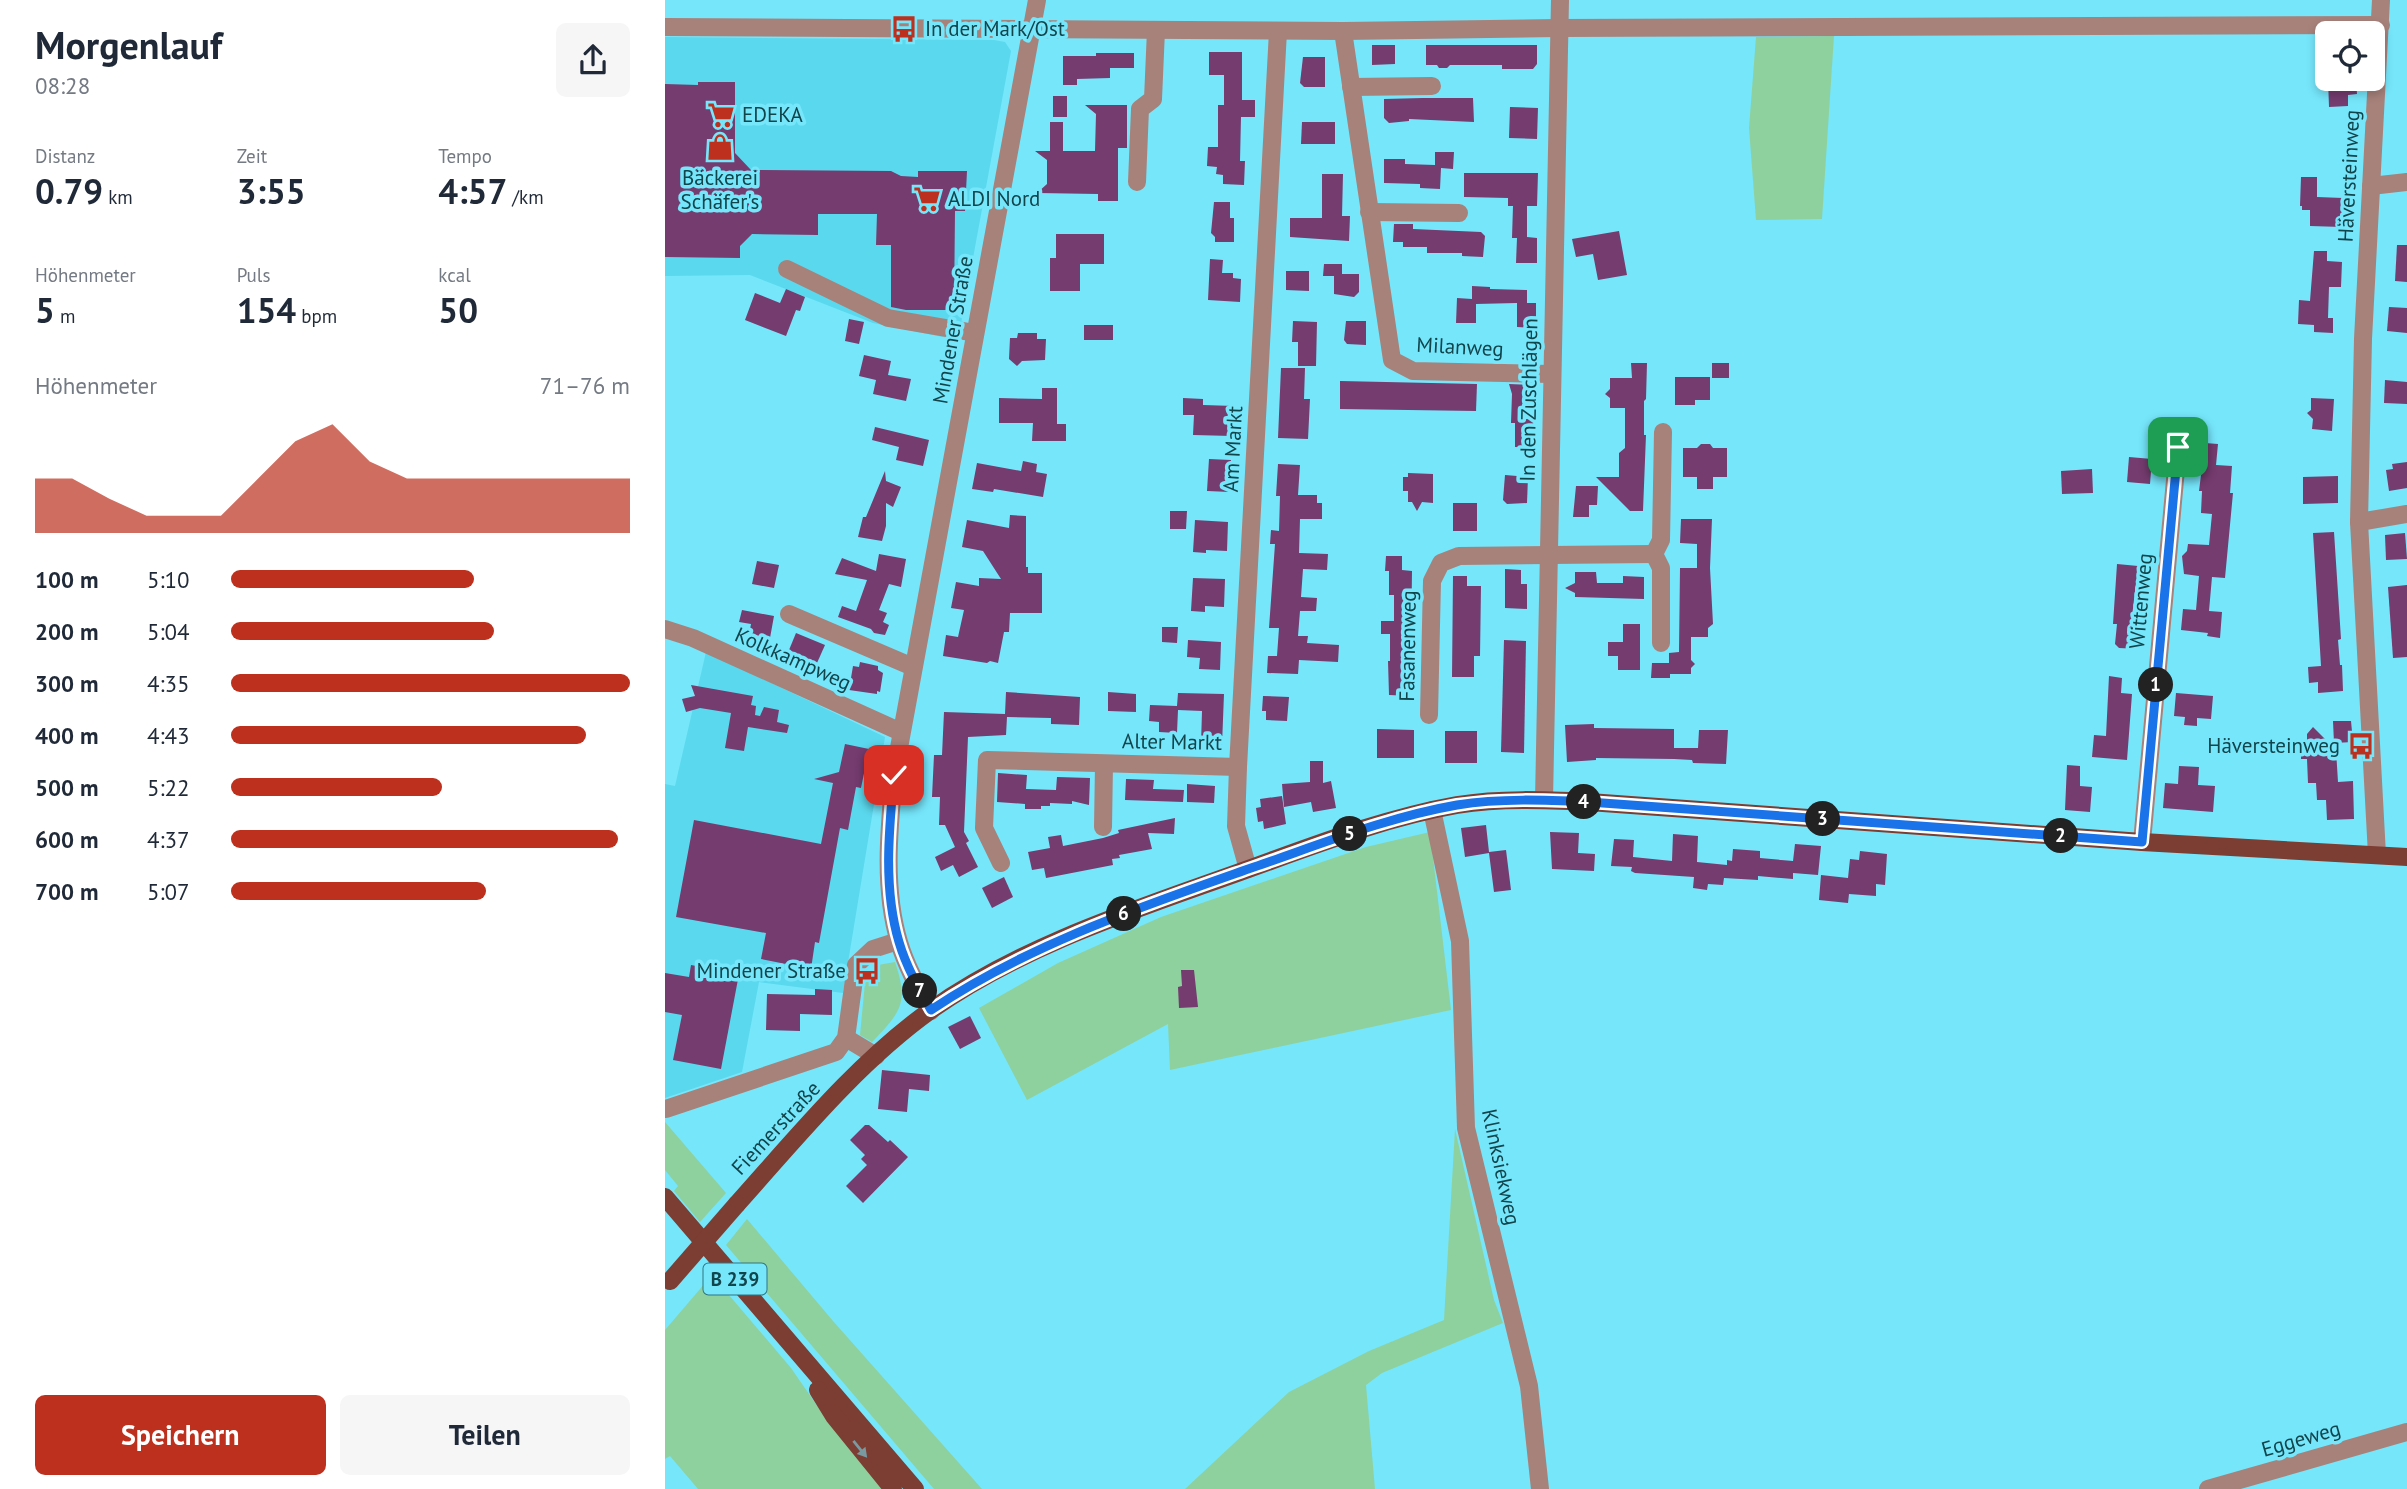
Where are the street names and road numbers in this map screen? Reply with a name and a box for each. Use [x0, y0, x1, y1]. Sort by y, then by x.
street label: Häversteinweg [2332, 109, 2365, 243]
street label: Mindener Straße [926, 254, 979, 406]
street label: In den Zuschlägen [1514, 318, 1543, 482]
street label: Milanweg [1416, 331, 1504, 362]
street label: Am Markt [1217, 405, 1248, 493]
street label: Wittenweg [2123, 552, 2158, 650]
street label: Fasanenweg [1393, 590, 1422, 702]
street label: Kolkkampweg [731, 621, 856, 696]
street label: Alter Markt [1122, 727, 1222, 756]
street label: Fiemerstraße [725, 1075, 826, 1180]
street label: Klinksiekweg [1476, 1106, 1527, 1228]
road number: B 239 [703, 1264, 767, 1294]
street label: Eggeweg [2258, 1414, 2344, 1463]

